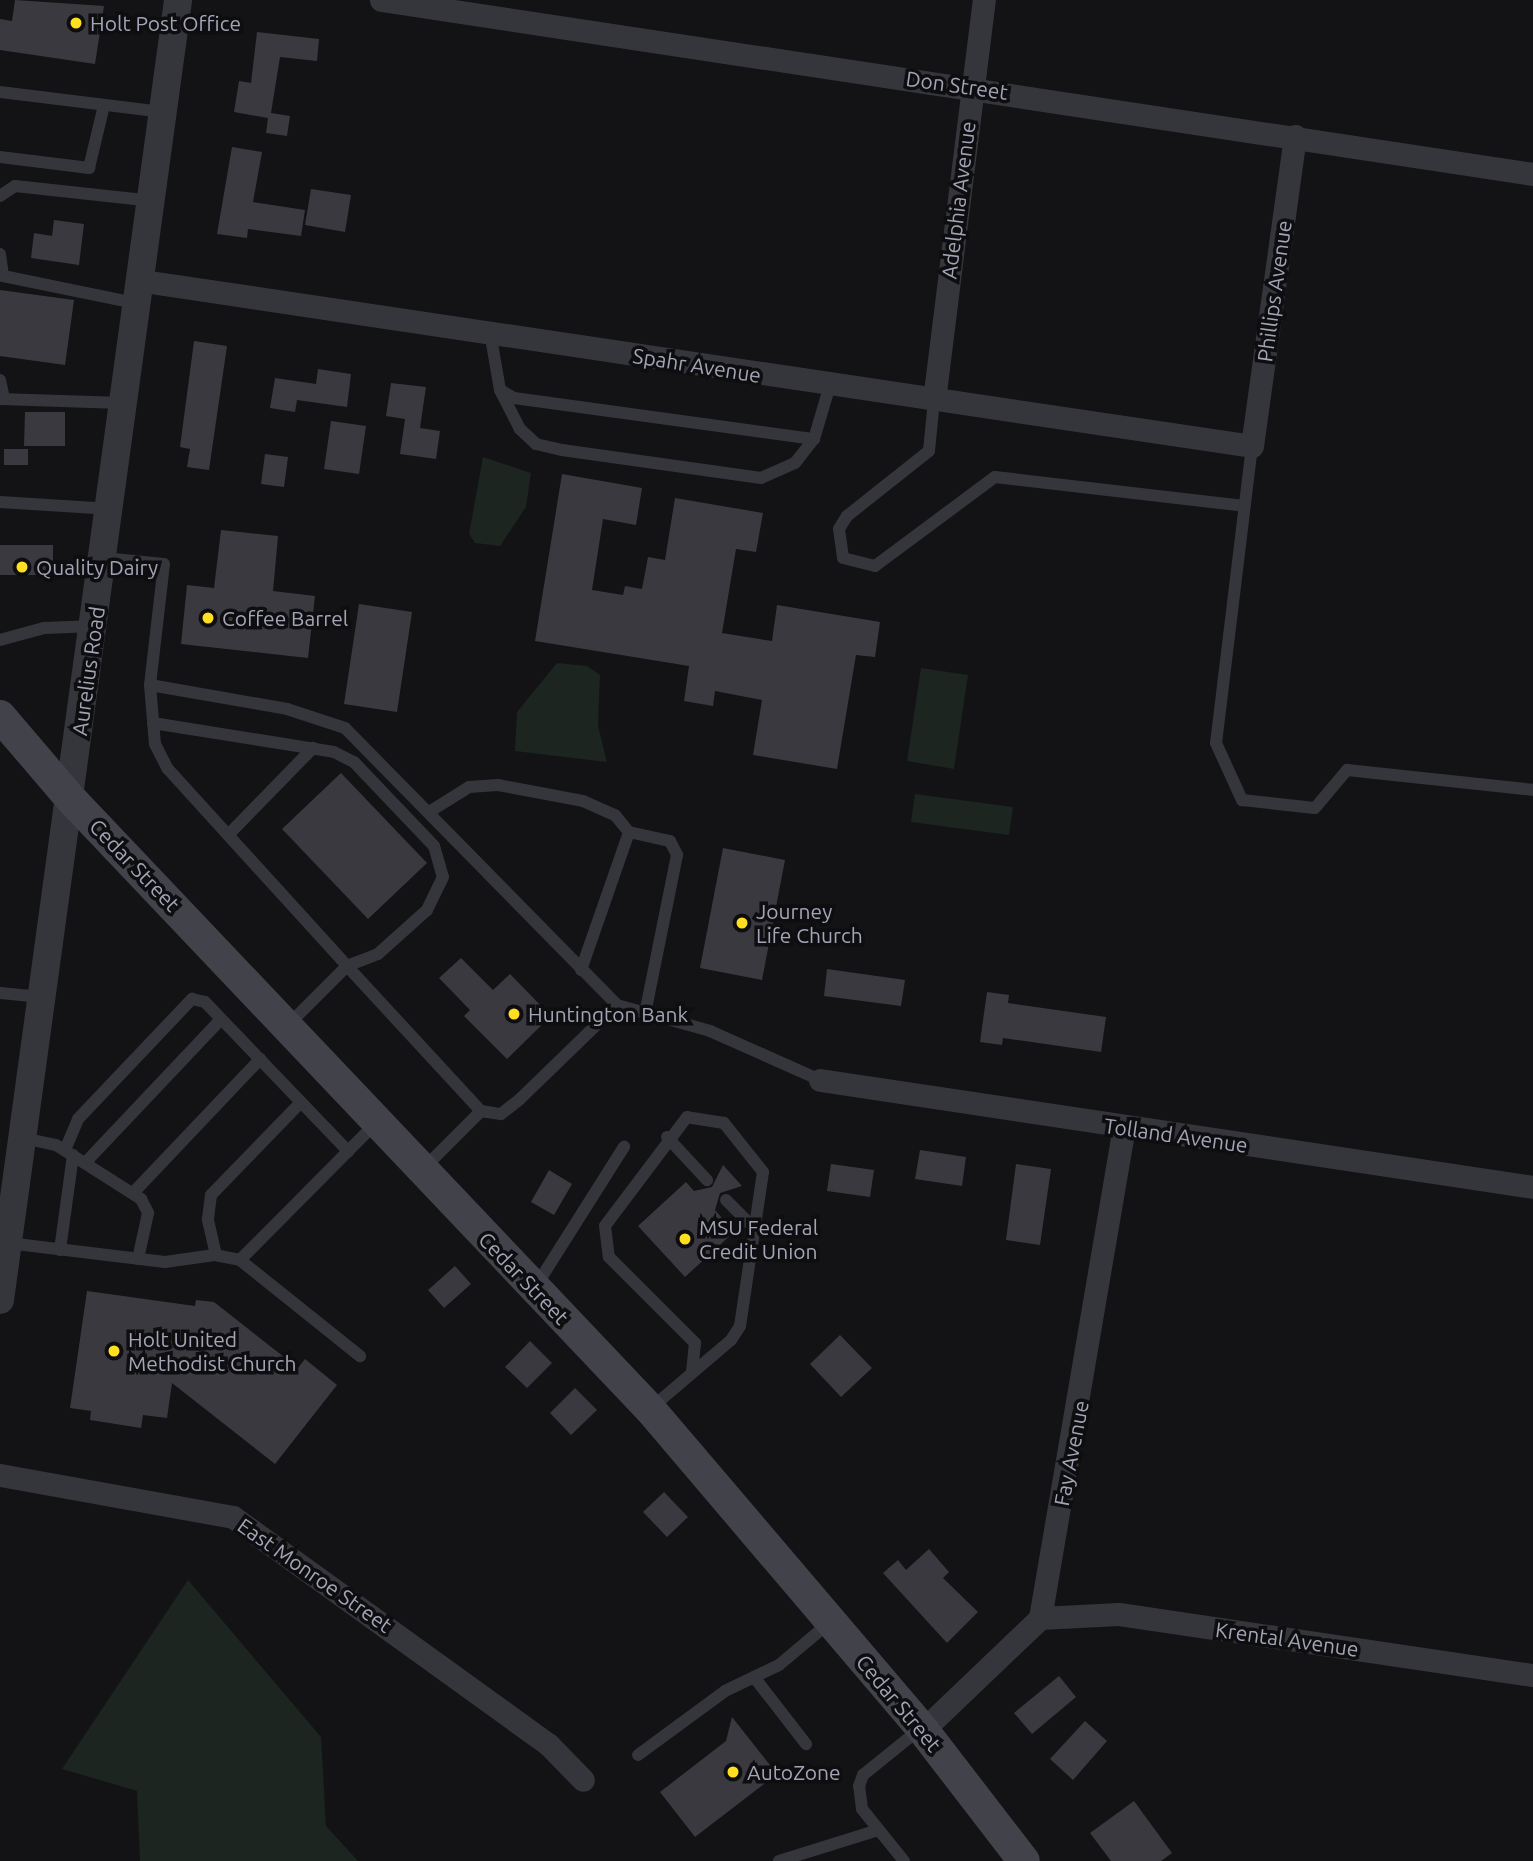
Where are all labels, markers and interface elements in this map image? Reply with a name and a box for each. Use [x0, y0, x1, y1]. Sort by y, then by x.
place label: Holt Post Office [90, 10, 241, 36]
marker: Holt Post Office [68, 15, 84, 31]
street label: Don Street [904, 65, 1010, 105]
street label: Adelphia Avenue [936, 120, 980, 280]
street label: Phillips Avenue [1252, 219, 1296, 363]
street label: Spahr Avenue [631, 342, 763, 388]
place label: Quality Dairy [36, 554, 158, 580]
marker: Quality Dairy [14, 559, 30, 575]
street label: Aurelius Road [66, 605, 110, 737]
place label: Coffee Barrel [222, 605, 348, 631]
marker: Coffee Barrel [200, 610, 216, 626]
street label: Cedar Street [85, 813, 185, 917]
place label: Journey Life Church [756, 898, 863, 948]
marker: Journey Life Church [734, 915, 750, 931]
place label: Huntington Bank [528, 1001, 688, 1027]
marker: Huntington Bank [506, 1006, 522, 1022]
street label: Tolland Avenue [1103, 1112, 1249, 1158]
place label: MSU Federal Credit Union [699, 1214, 818, 1264]
street label: Cedar Street [474, 1226, 574, 1330]
marker: MSU Federal Credit Union [677, 1231, 693, 1247]
place label: Holt United Methodist Church [128, 1326, 296, 1376]
marker: Holt United Methodist Church [106, 1343, 122, 1359]
street label: Fay Avenue [1048, 1398, 1094, 1508]
street label: East Monroe Street [233, 1512, 397, 1638]
street label: Krental Avenue [1214, 1616, 1360, 1662]
street label: Cedar Street [851, 1649, 947, 1757]
place label: AutoZone [747, 1759, 841, 1785]
marker: AutoZone [725, 1764, 741, 1780]

